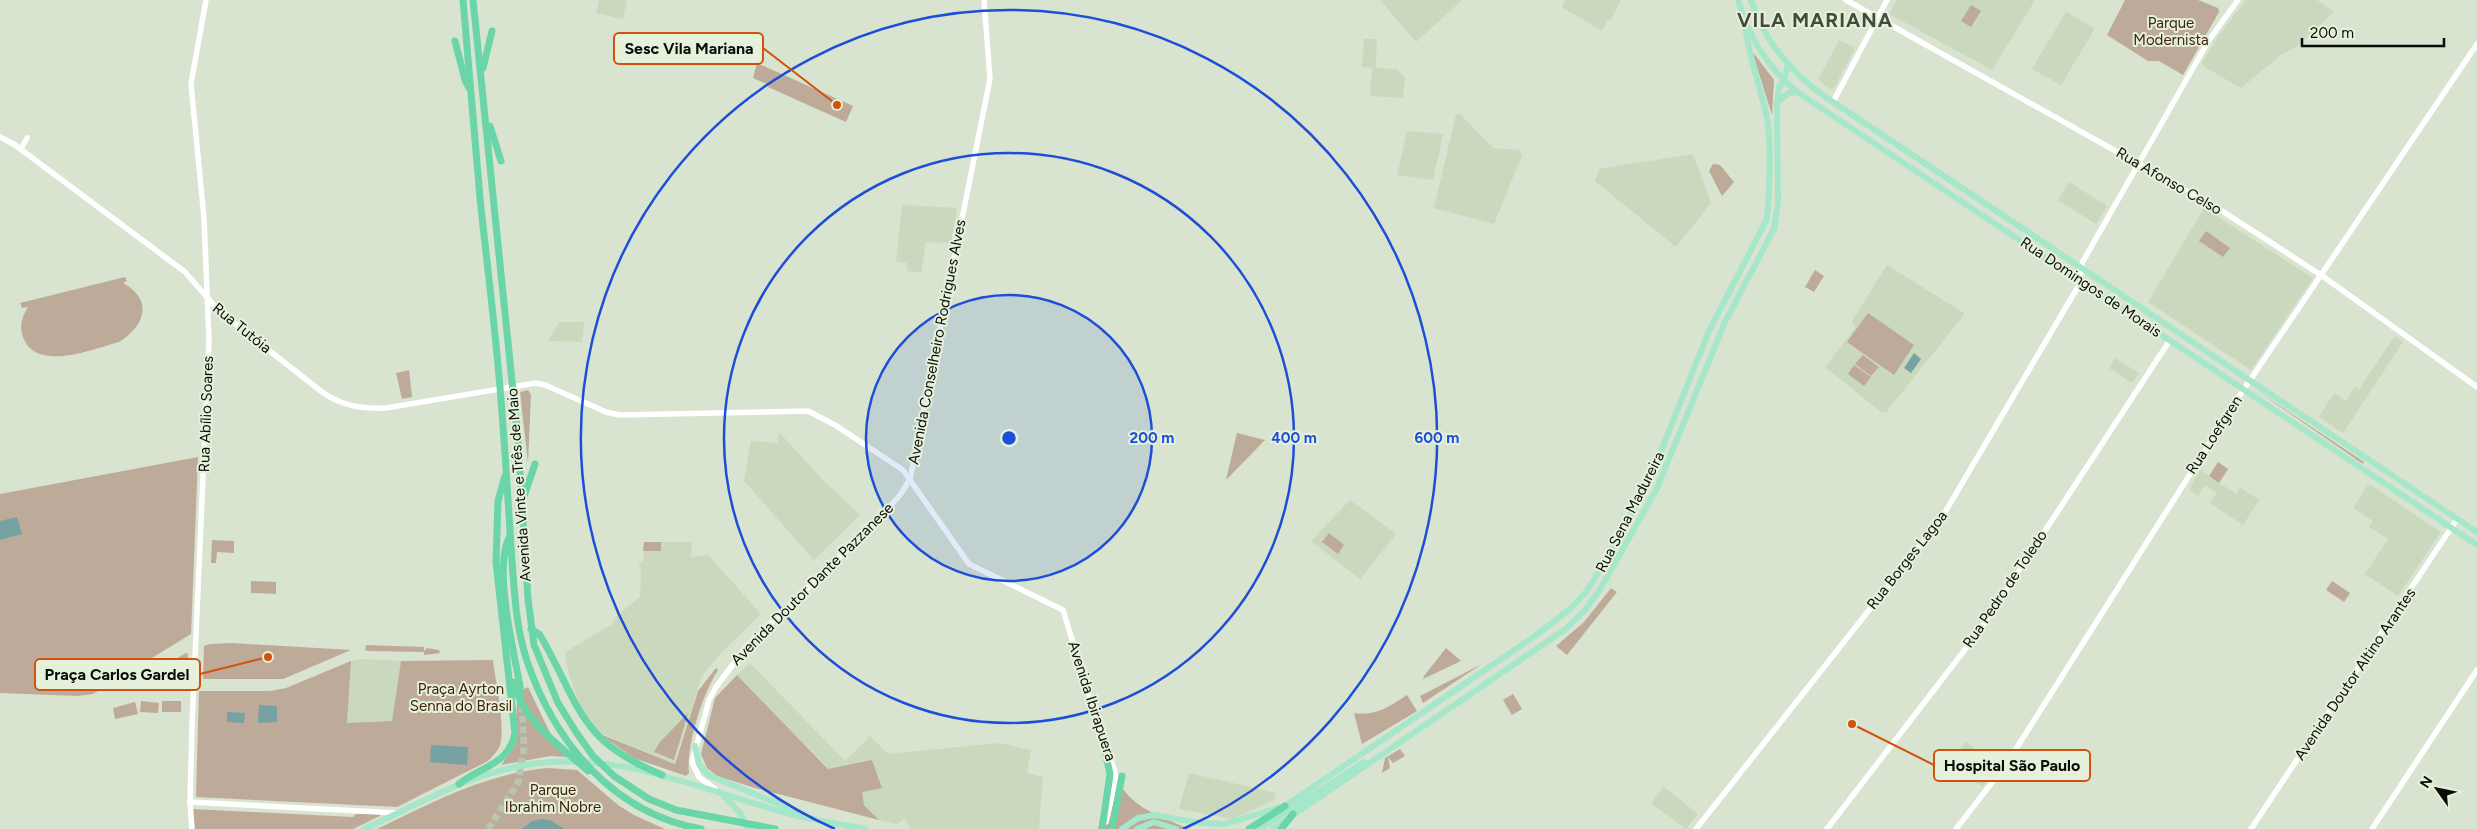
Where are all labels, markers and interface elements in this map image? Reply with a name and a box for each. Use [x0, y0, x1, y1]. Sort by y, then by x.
district label: VILA MARIANA [1737, 8, 1893, 32]
park label: Parque Modernista [2133, 14, 2209, 49]
scale bar [2302, 15, 2444, 47]
text: 200 m [2310, 24, 2354, 42]
callout: Sesc Vila Mariana [614, 33, 763, 64]
text: Sesc Vila Mariana [624, 39, 754, 58]
street label: Rua Afonso Celso [2113, 143, 2225, 219]
street label: Avenida Conselheiro Rodrigues Alves [904, 218, 970, 466]
street label: Rua Domingos de Morais [2017, 233, 2165, 341]
street label: Rua Tutóia [209, 299, 275, 357]
street label: Rua Abílio Soares [195, 355, 217, 473]
street label: Avenida Vinte e Três de Maio [503, 387, 535, 583]
street label: Rua Loefgren [2182, 392, 2246, 478]
centre of rings [1000, 429, 1018, 447]
text: 200 m [1130, 429, 1174, 447]
text: 400 m [1271, 429, 1317, 447]
text: 600 m [1415, 429, 1459, 447]
street label: Rua Sena Madureira [1592, 449, 1668, 575]
street label: Avenida Doutor Dante Pazzanese [727, 499, 897, 669]
street label: Rua Borges Lagoa [1863, 507, 1951, 613]
street label: Rua Pedro de Toledo [1959, 527, 2051, 651]
street label: Avenida Doutor Altino Arantes [2291, 585, 2419, 763]
street label: Avenida Ibirapuera [1064, 639, 1120, 763]
callout: Praça Carlos Gardel [35, 659, 200, 690]
text: Praça Carlos Gardel [45, 665, 189, 684]
park label: Praça Ayrton Senna do Brasil [410, 680, 512, 715]
callout: Hospital São Paulo [1934, 750, 2090, 781]
text: Hospital São Paulo [1944, 756, 2080, 775]
north arrow [2412, 764, 2462, 814]
text: N [2416, 773, 2437, 791]
park label: Parque Ibrahim Nobre [505, 781, 601, 816]

